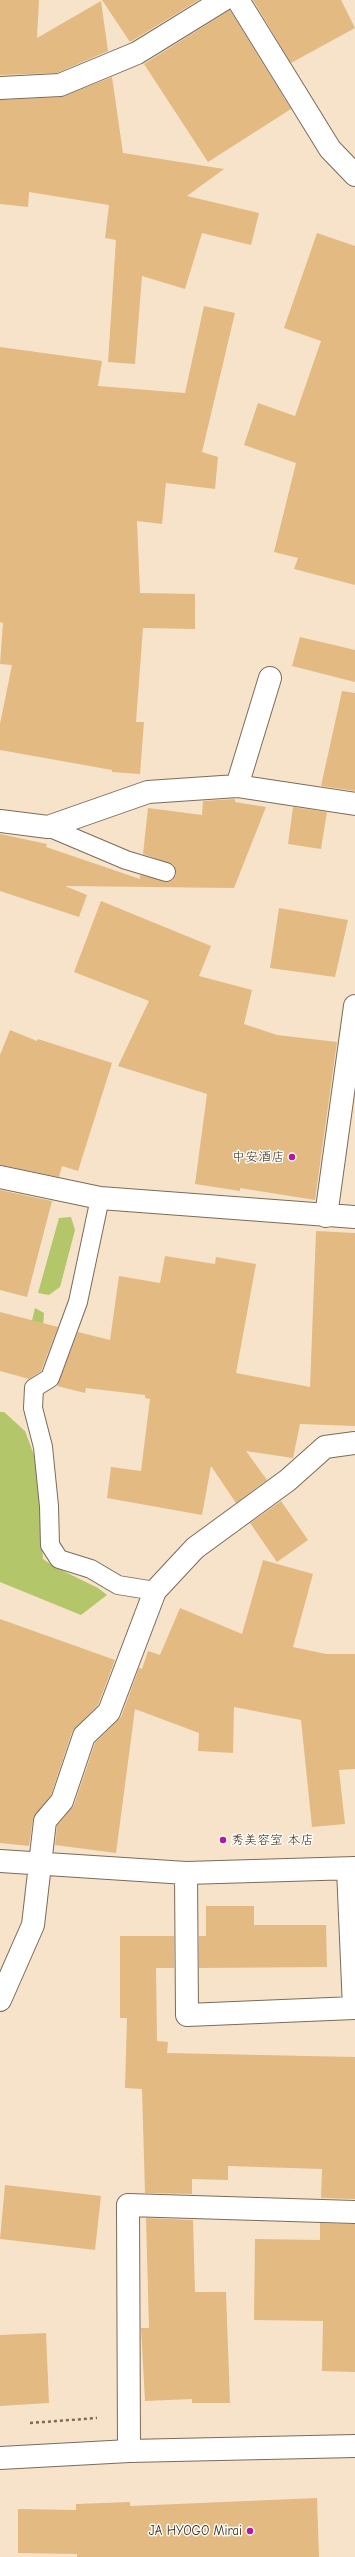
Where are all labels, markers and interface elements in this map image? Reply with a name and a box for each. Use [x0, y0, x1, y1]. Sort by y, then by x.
place label: 中安酒店 [232, 1149, 284, 1165]
marker: 中安酒店 [287, 1152, 297, 1162]
place label: 秀美容室 本店 [231, 1832, 313, 1848]
marker: 秀美容室 本店 [218, 1835, 228, 1845]
place label: JA HYOGO Mirai [149, 2523, 242, 2539]
marker: JA HYOGO Mirai [245, 2526, 255, 2536]

